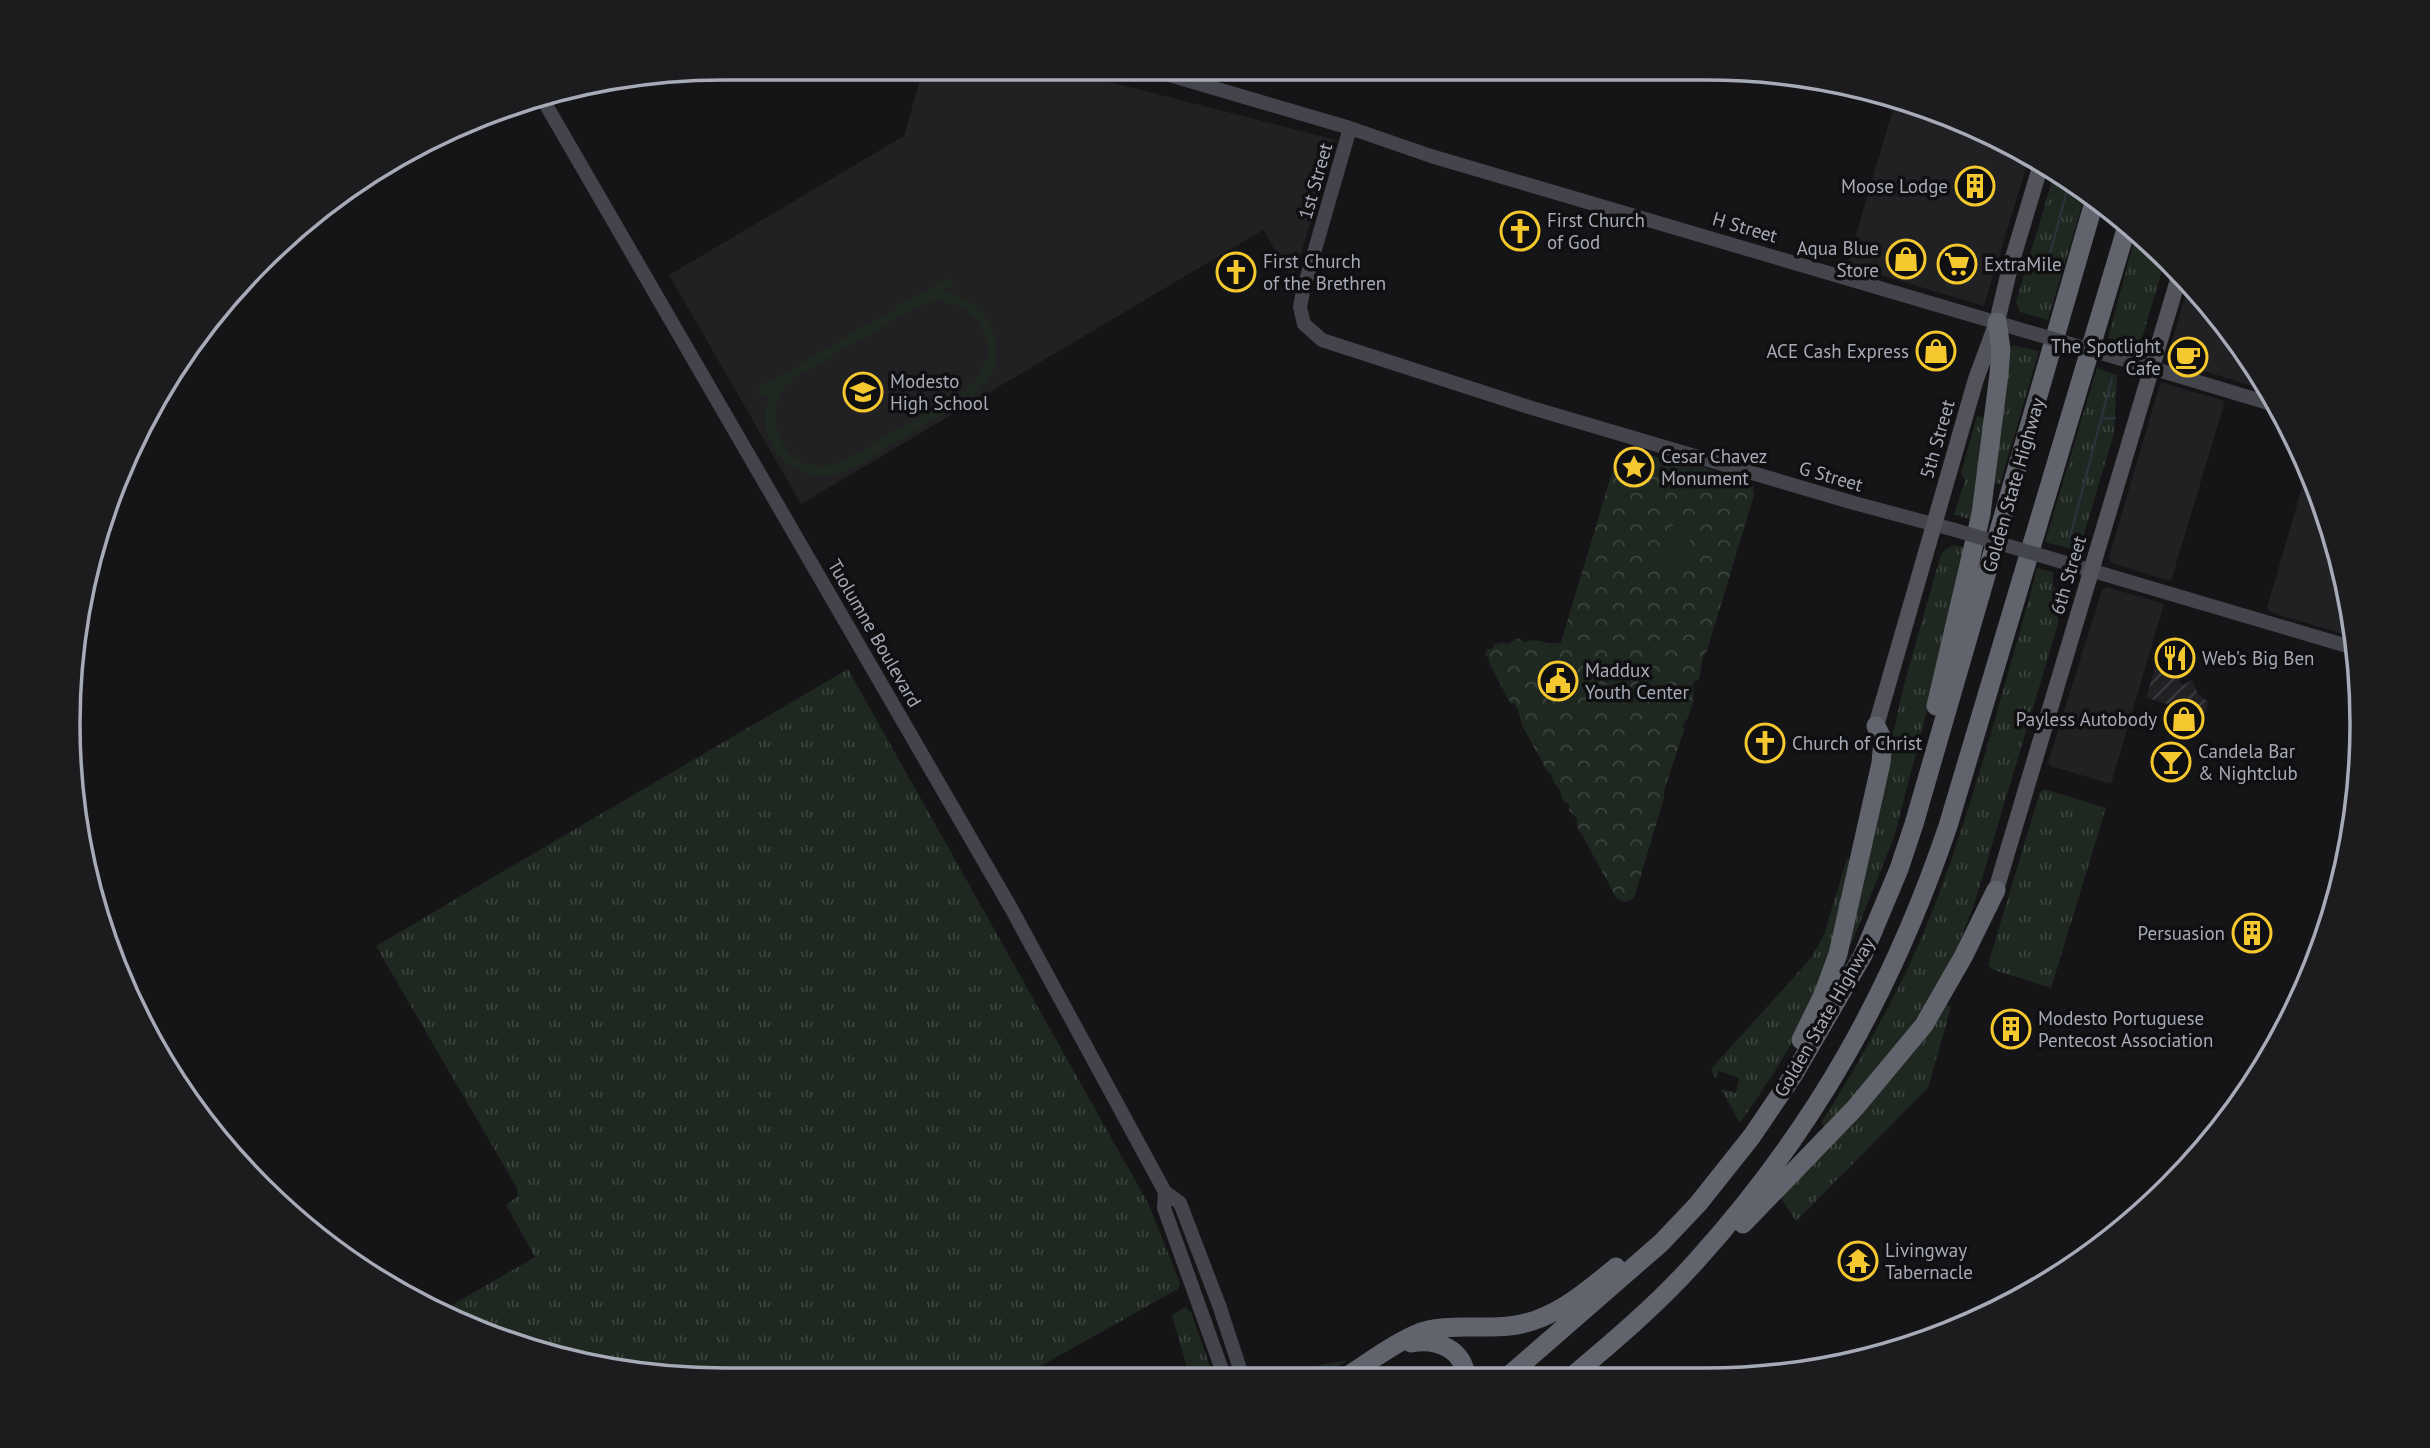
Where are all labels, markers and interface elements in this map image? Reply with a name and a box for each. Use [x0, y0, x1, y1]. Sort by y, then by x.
street label: 1st Street [1293, 139, 1337, 222]
building icon: Moose Lodge [1954, 165, 1996, 207]
place label: Moose Lodge [1841, 174, 1948, 198]
street label: H Street [1710, 206, 1781, 248]
place label: First Church of God [1547, 208, 1645, 254]
church icon: First Church of God [1499, 210, 1541, 252]
place label: Aqua Blue Store [1797, 236, 1879, 282]
shop icon: Aqua Blue Store [1885, 238, 1927, 280]
supermarket icon: ExtraMile [1936, 243, 1978, 285]
place label: First Church of the Brethren [1263, 249, 1386, 295]
church icon: First Church of the Brethren [1215, 251, 1257, 293]
place label: ExtraMile [1984, 252, 2062, 276]
shop icon: ACE Cash Express [1915, 330, 1957, 372]
place label: The Spotlight Cafe [2051, 334, 2162, 380]
cafe icon: The Spotlight Cafe [2167, 336, 2209, 378]
place label: ACE Cash Express [1766, 339, 1909, 363]
place label: Modesto High School [890, 369, 989, 415]
school or university icon: Modesto High School [842, 371, 884, 413]
street label: Golden State Highway [1977, 395, 2049, 575]
street label: 5th Street [1914, 396, 1960, 481]
place label: Cesar Chavez Monument [1661, 444, 1767, 490]
place icon: Cesar Chavez Monument [1613, 446, 1655, 488]
street label: G Street [1796, 455, 1866, 497]
street label: 6th Street [2045, 532, 2091, 617]
street label: Tuolumne Boulevard [823, 555, 927, 711]
restaurant icon: Web's Big Ben [2154, 637, 2196, 679]
place label: Web's Big Ben [2202, 646, 2314, 670]
place label: Maddux Youth Center [1585, 658, 1689, 704]
public building icon: Maddux Youth Center [1537, 660, 1579, 702]
shop icon: Payless Autobody [2163, 698, 2205, 740]
place label: Payless Autobody [2016, 707, 2157, 731]
church icon: Church of Christ [1744, 722, 1786, 764]
place label: Church of Christ [1792, 731, 1923, 755]
place label: Candela Bar & Nightclub [2198, 739, 2298, 785]
bar icon: Candela Bar & Nightclub [2150, 741, 2192, 783]
building icon: Persuasion [2231, 912, 2273, 954]
place label: Persuasion [2138, 921, 2225, 945]
street label: Golden State Highway [1769, 933, 1880, 1101]
place label: Modesto Portuguese Pentecost Association [2038, 1006, 2213, 1052]
building icon: Modesto Portuguese Pentecost Association [1990, 1008, 2032, 1050]
place label: Livingway Tabernacle [1885, 1238, 1973, 1284]
temple icon: Livingway Tabernacle [1837, 1240, 1879, 1282]

